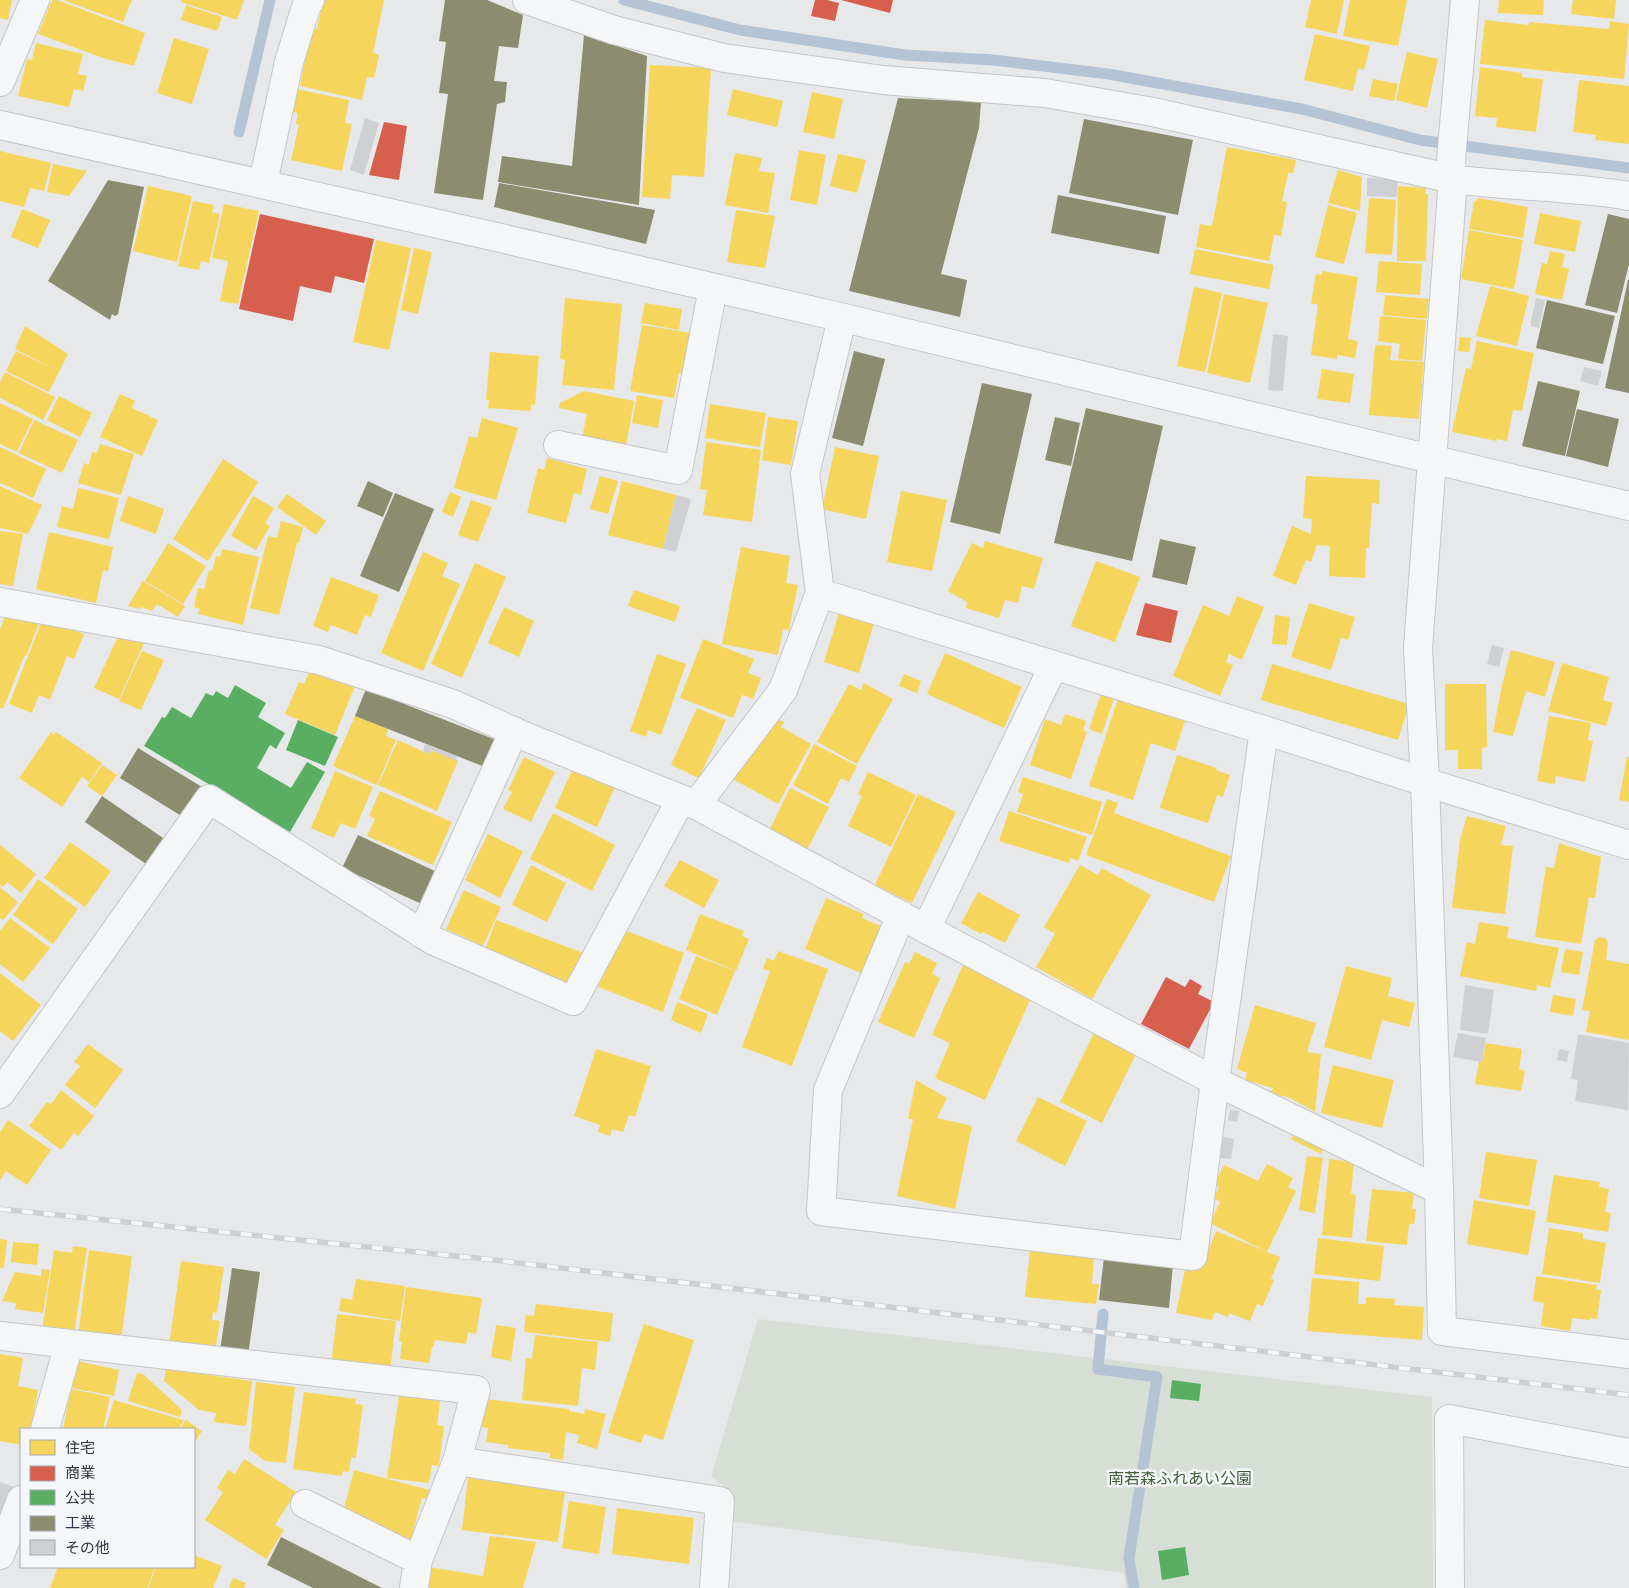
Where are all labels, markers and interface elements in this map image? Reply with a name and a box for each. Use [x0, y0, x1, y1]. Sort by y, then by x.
legend [20, 1428, 195, 1568]
text: 住宅 [65, 1438, 95, 1457]
text: 商業 [65, 1463, 95, 1482]
park label: 南若森ふれあい公園 [1108, 1468, 1252, 1489]
text: 公共 [65, 1488, 95, 1507]
text: 工業 [65, 1513, 95, 1532]
text: その他 [65, 1538, 110, 1557]

